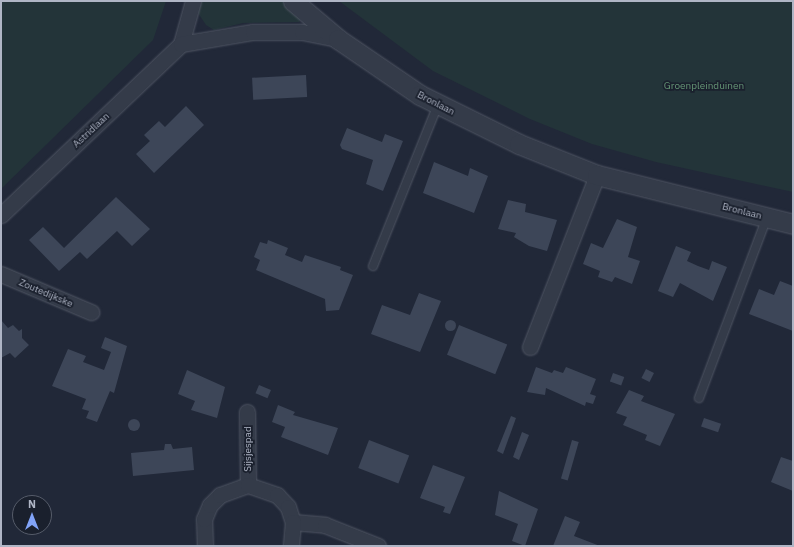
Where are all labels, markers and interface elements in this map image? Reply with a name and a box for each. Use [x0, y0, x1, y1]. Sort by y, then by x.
park label: Groenpleinduinen [664, 80, 744, 92]
street label: Bronlaan [415, 88, 457, 118]
street label: Astridlaan [70, 110, 112, 150]
street label: Bronlaan [721, 200, 763, 222]
street label: Zoutedijkske [17, 276, 75, 310]
street label: Sijsjespad [242, 426, 254, 472]
north arrow [12, 495, 52, 535]
text: N [28, 497, 36, 511]

